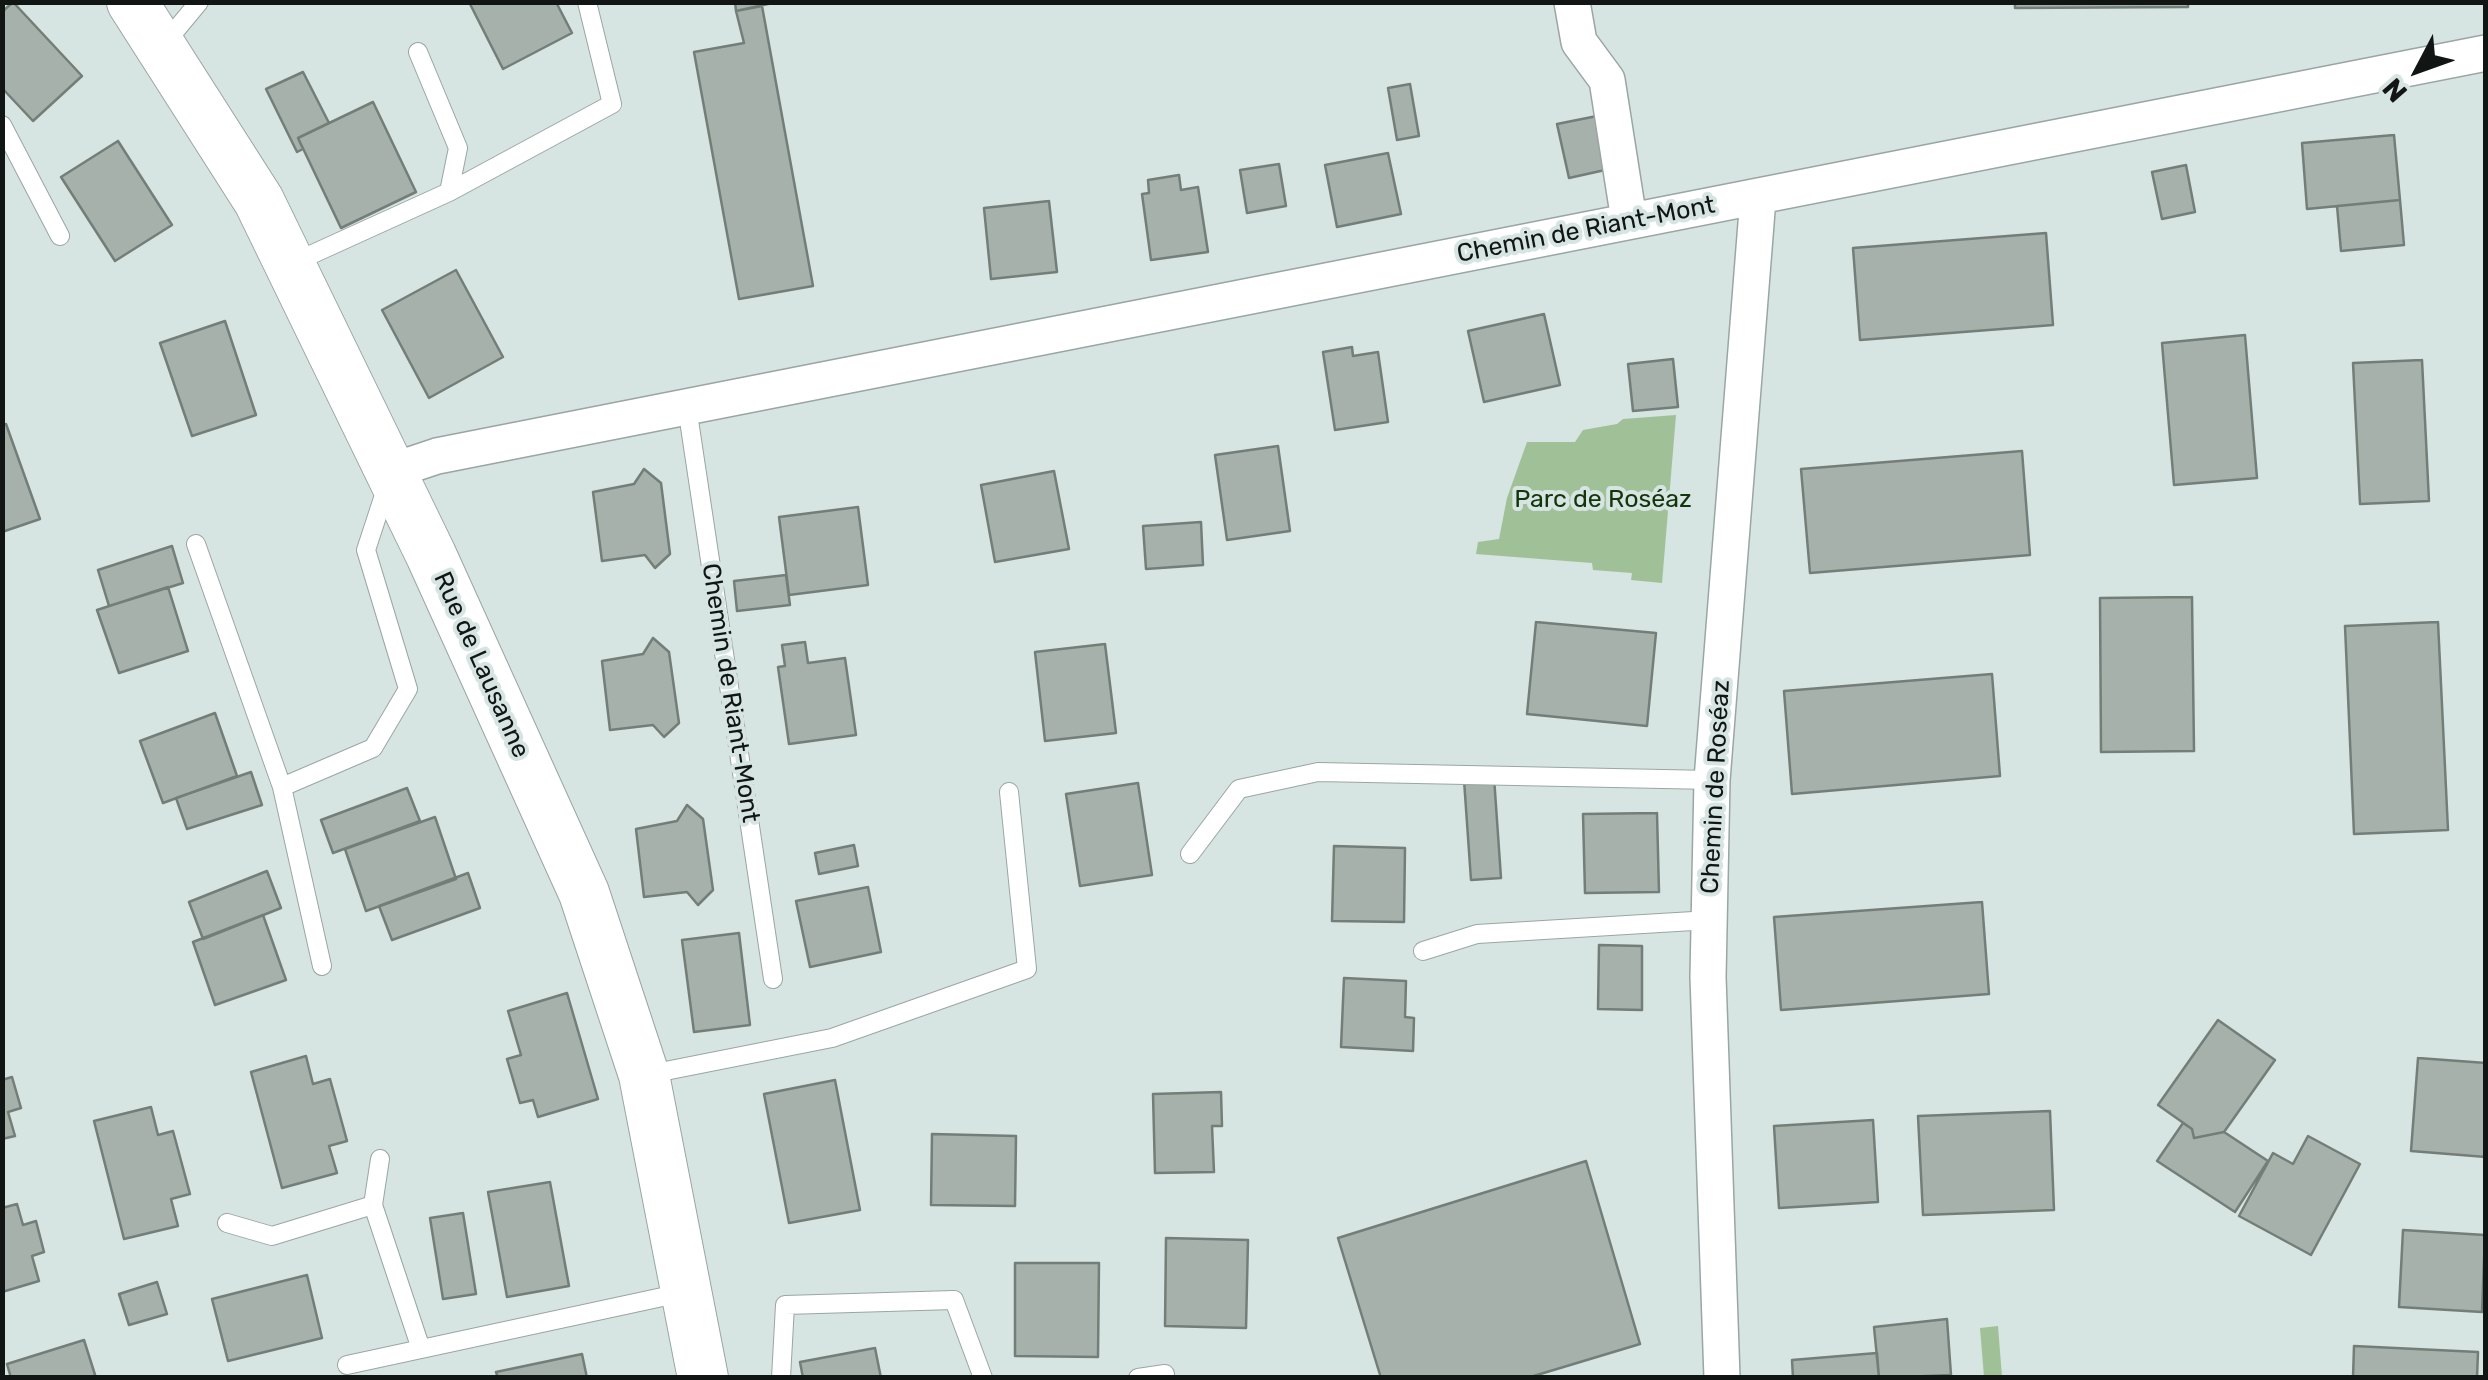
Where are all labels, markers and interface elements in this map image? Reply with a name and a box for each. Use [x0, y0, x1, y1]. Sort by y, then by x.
north arrow [2368, 20, 2468, 120]
text: N [2376, 72, 2414, 108]
street label: Chemin de Riant-Mont [1455, 190, 1717, 270]
park label: Parc de Roséaz [1514, 485, 1692, 515]
street label: Chemin de Riant-Mont [695, 561, 765, 825]
street label: Rue de Lausanne [427, 567, 535, 763]
street label: Chemin de Roséaz [1695, 679, 1737, 895]

